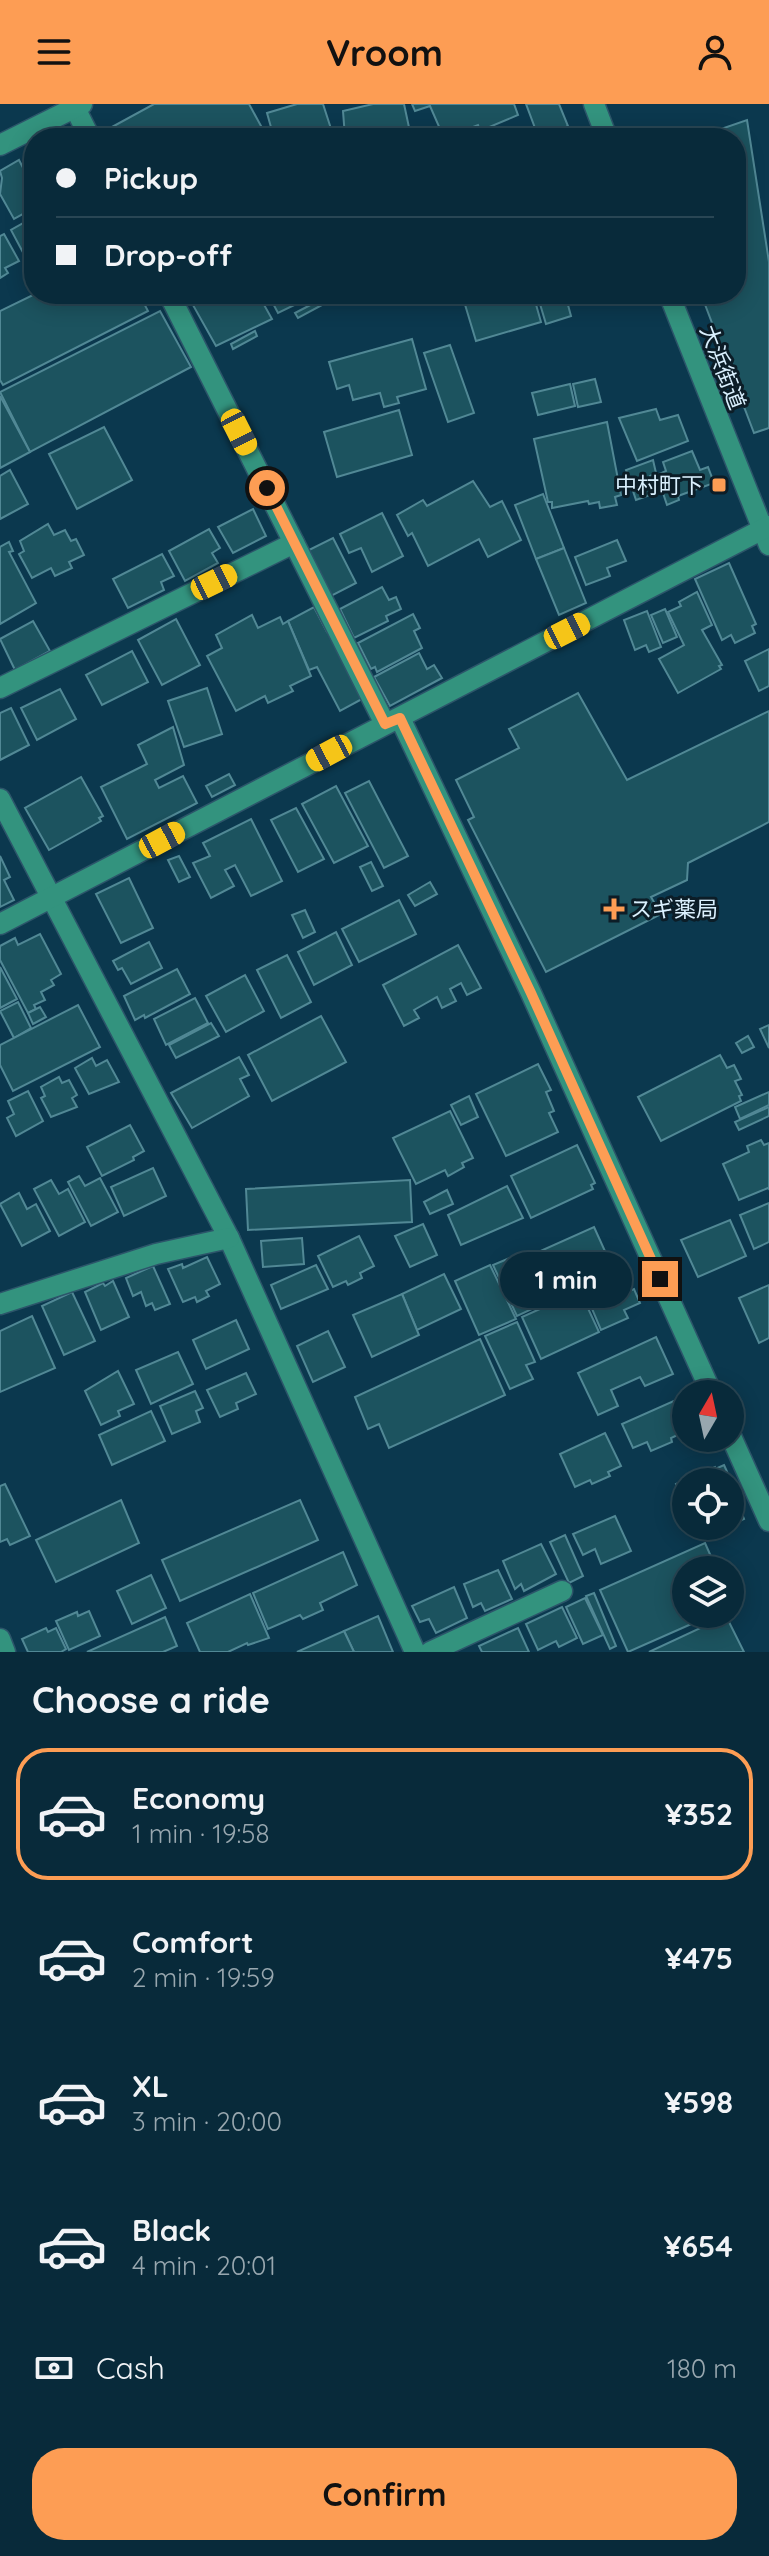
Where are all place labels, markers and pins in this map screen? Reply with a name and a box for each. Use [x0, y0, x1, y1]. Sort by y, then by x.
place label: 中村町下 [615, 471, 703, 499]
marker: 中村町下 [710, 476, 728, 494]
place label: スギ薬局 [630, 895, 718, 923]
marker: スギ薬局 [605, 900, 623, 918]

